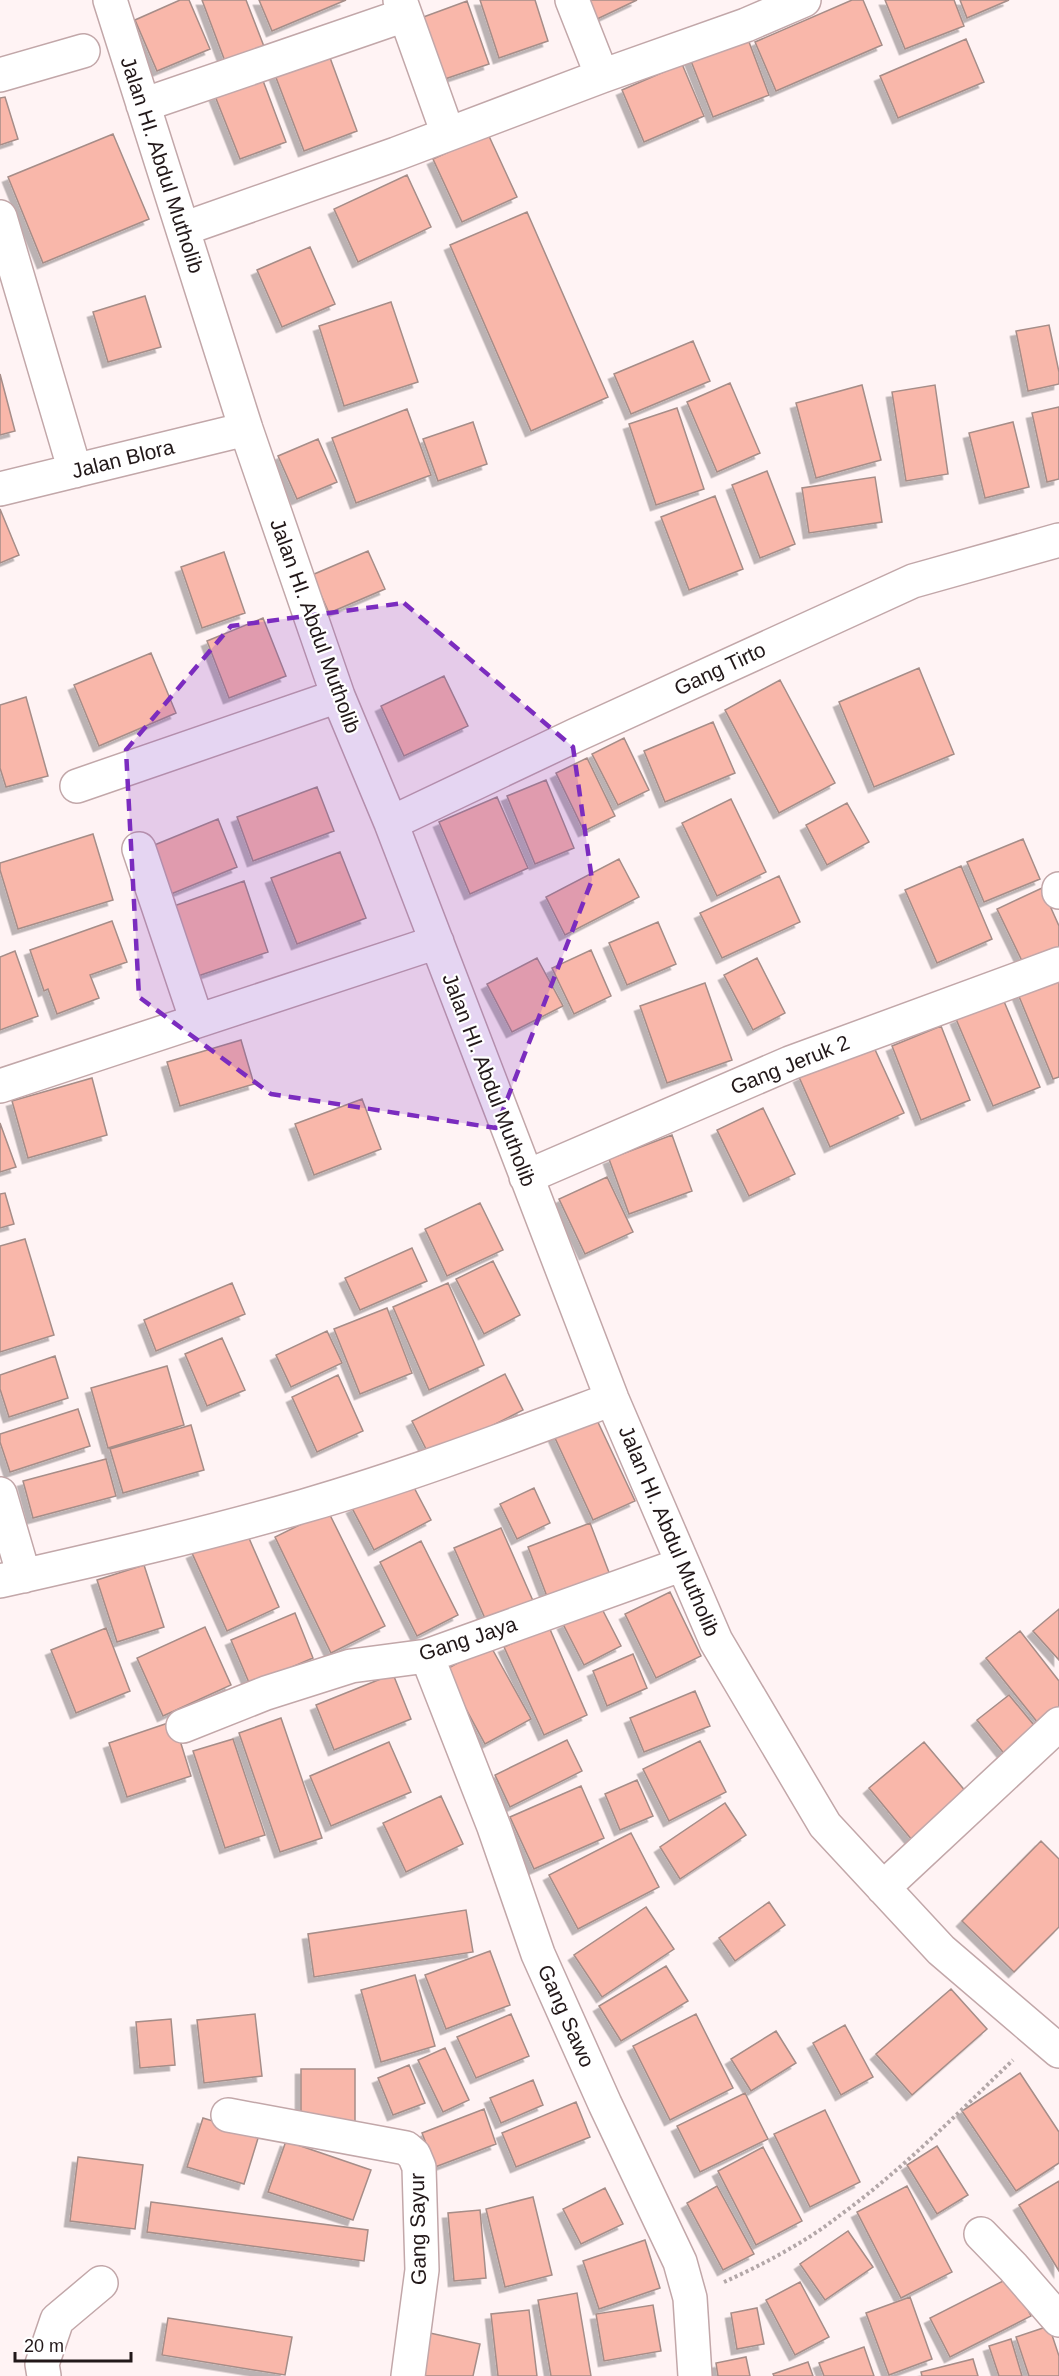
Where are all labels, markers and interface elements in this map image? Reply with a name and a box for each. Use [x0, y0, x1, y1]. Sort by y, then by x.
street label: Jalan HI. Abdul Mutholib [117, 54, 208, 276]
street label: Jalan Blora [69, 435, 177, 482]
street label: Jalan HI. Abdul Mutholib [266, 515, 365, 736]
street label: Gang Tirto [670, 637, 769, 700]
street label: Jalan HI. Abdul Mutholib [438, 970, 541, 1190]
street label: Gang Jeruk 2 [727, 1030, 853, 1099]
street label: Jalan HI. Abdul Mutholib [615, 1422, 724, 1640]
street label: Gang Jaya [416, 1612, 520, 1665]
street label: Gang Sawo [534, 1961, 599, 2071]
street label: Gang Sayur [405, 2173, 430, 2285]
scale bar [15, 2325, 130, 2363]
text: 20 m [24, 2336, 64, 2356]

